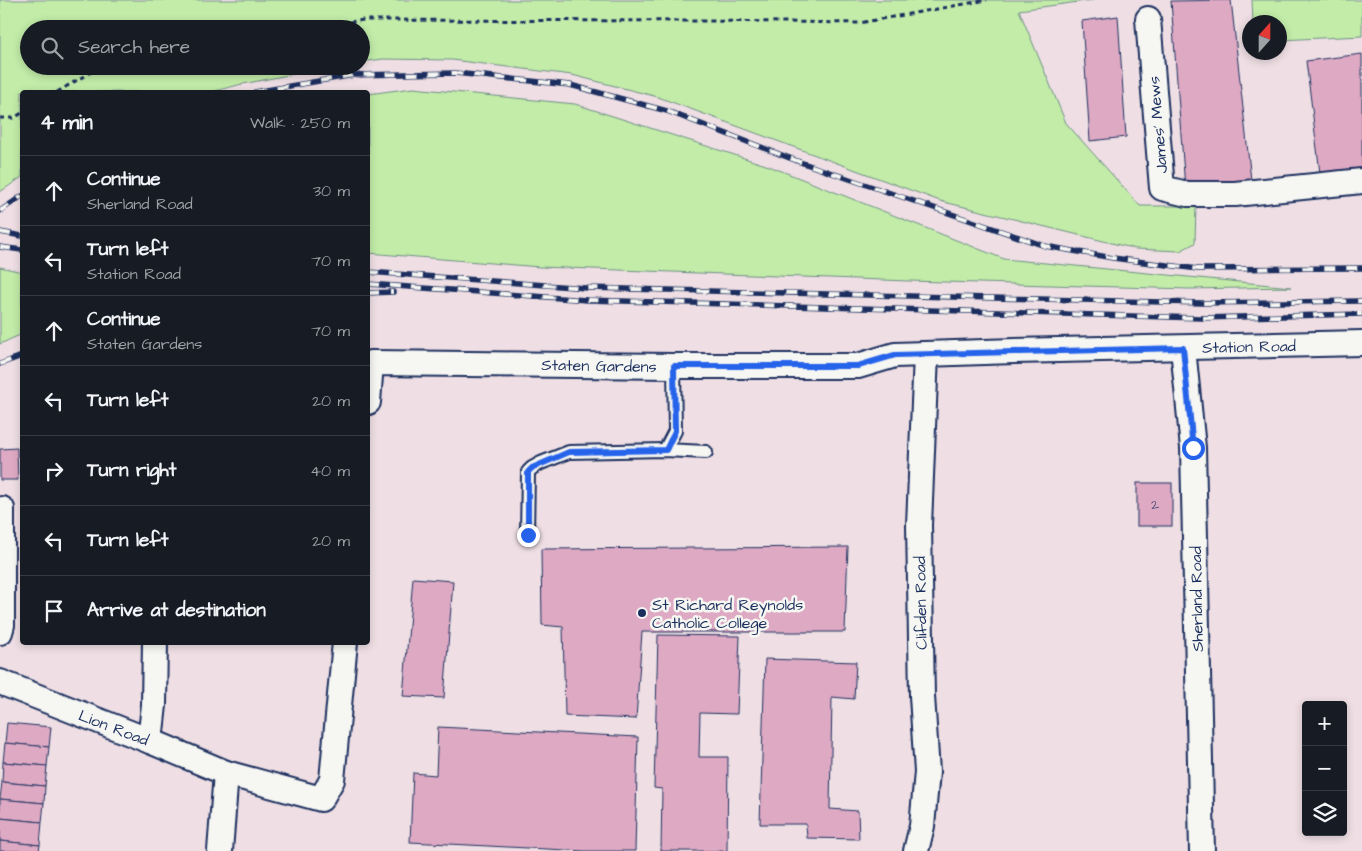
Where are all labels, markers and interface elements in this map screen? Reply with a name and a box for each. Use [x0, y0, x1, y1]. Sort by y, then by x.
north arrow [1242, 15, 1287, 60]
search box [20, 20, 370, 75]
icon: search [38, 34, 66, 62]
text: Search here [78, 34, 190, 61]
street label: James' Mews [1143, 75, 1173, 174]
text: 4 min [40, 108, 93, 137]
text: Walk · 250 m [250, 112, 350, 134]
text: Continue [87, 166, 161, 193]
icon: ahead [40, 177, 68, 205]
text: 30 m [313, 180, 350, 202]
text: Sherland Road [87, 193, 193, 215]
text: Turn left [87, 236, 168, 263]
icon: left [40, 247, 68, 275]
text: 70 m [311, 250, 350, 272]
text: Station Road [87, 263, 181, 285]
text: Continue [87, 306, 161, 333]
icon: ahead [40, 317, 68, 345]
text: 70 m [311, 320, 350, 342]
text: Staten Gardens [87, 333, 202, 355]
street label: Station Road [1202, 335, 1296, 359]
street label: Staten Gardens [541, 354, 657, 378]
icon: left [40, 387, 68, 415]
text: Turn left [87, 387, 168, 414]
text: 20 m [312, 390, 350, 412]
route start [1182, 437, 1205, 460]
icon: right [40, 457, 68, 485]
text: Turn right [87, 457, 176, 484]
text: 40 m [310, 460, 350, 482]
house number: 2 [1151, 495, 1159, 515]
route end [517, 524, 540, 547]
icon: left [40, 527, 68, 555]
text: Turn left [87, 527, 168, 554]
text: 20 m [312, 530, 350, 552]
street label: Sherland Road [1185, 546, 1209, 652]
street label: Clifden Road [909, 556, 933, 650]
place label: St Richard Reynolds Catholic College [652, 594, 803, 635]
icon: arrive [40, 597, 68, 625]
text: Arrive at destination [87, 597, 266, 624]
marker: St Richard Reynolds Catholic College [636, 607, 648, 619]
map controls [1302, 701, 1347, 836]
button: + [1302, 701, 1347, 746]
street label: Lion Road [75, 704, 152, 751]
button: − [1302, 746, 1347, 791]
button: layers [1302, 791, 1347, 836]

